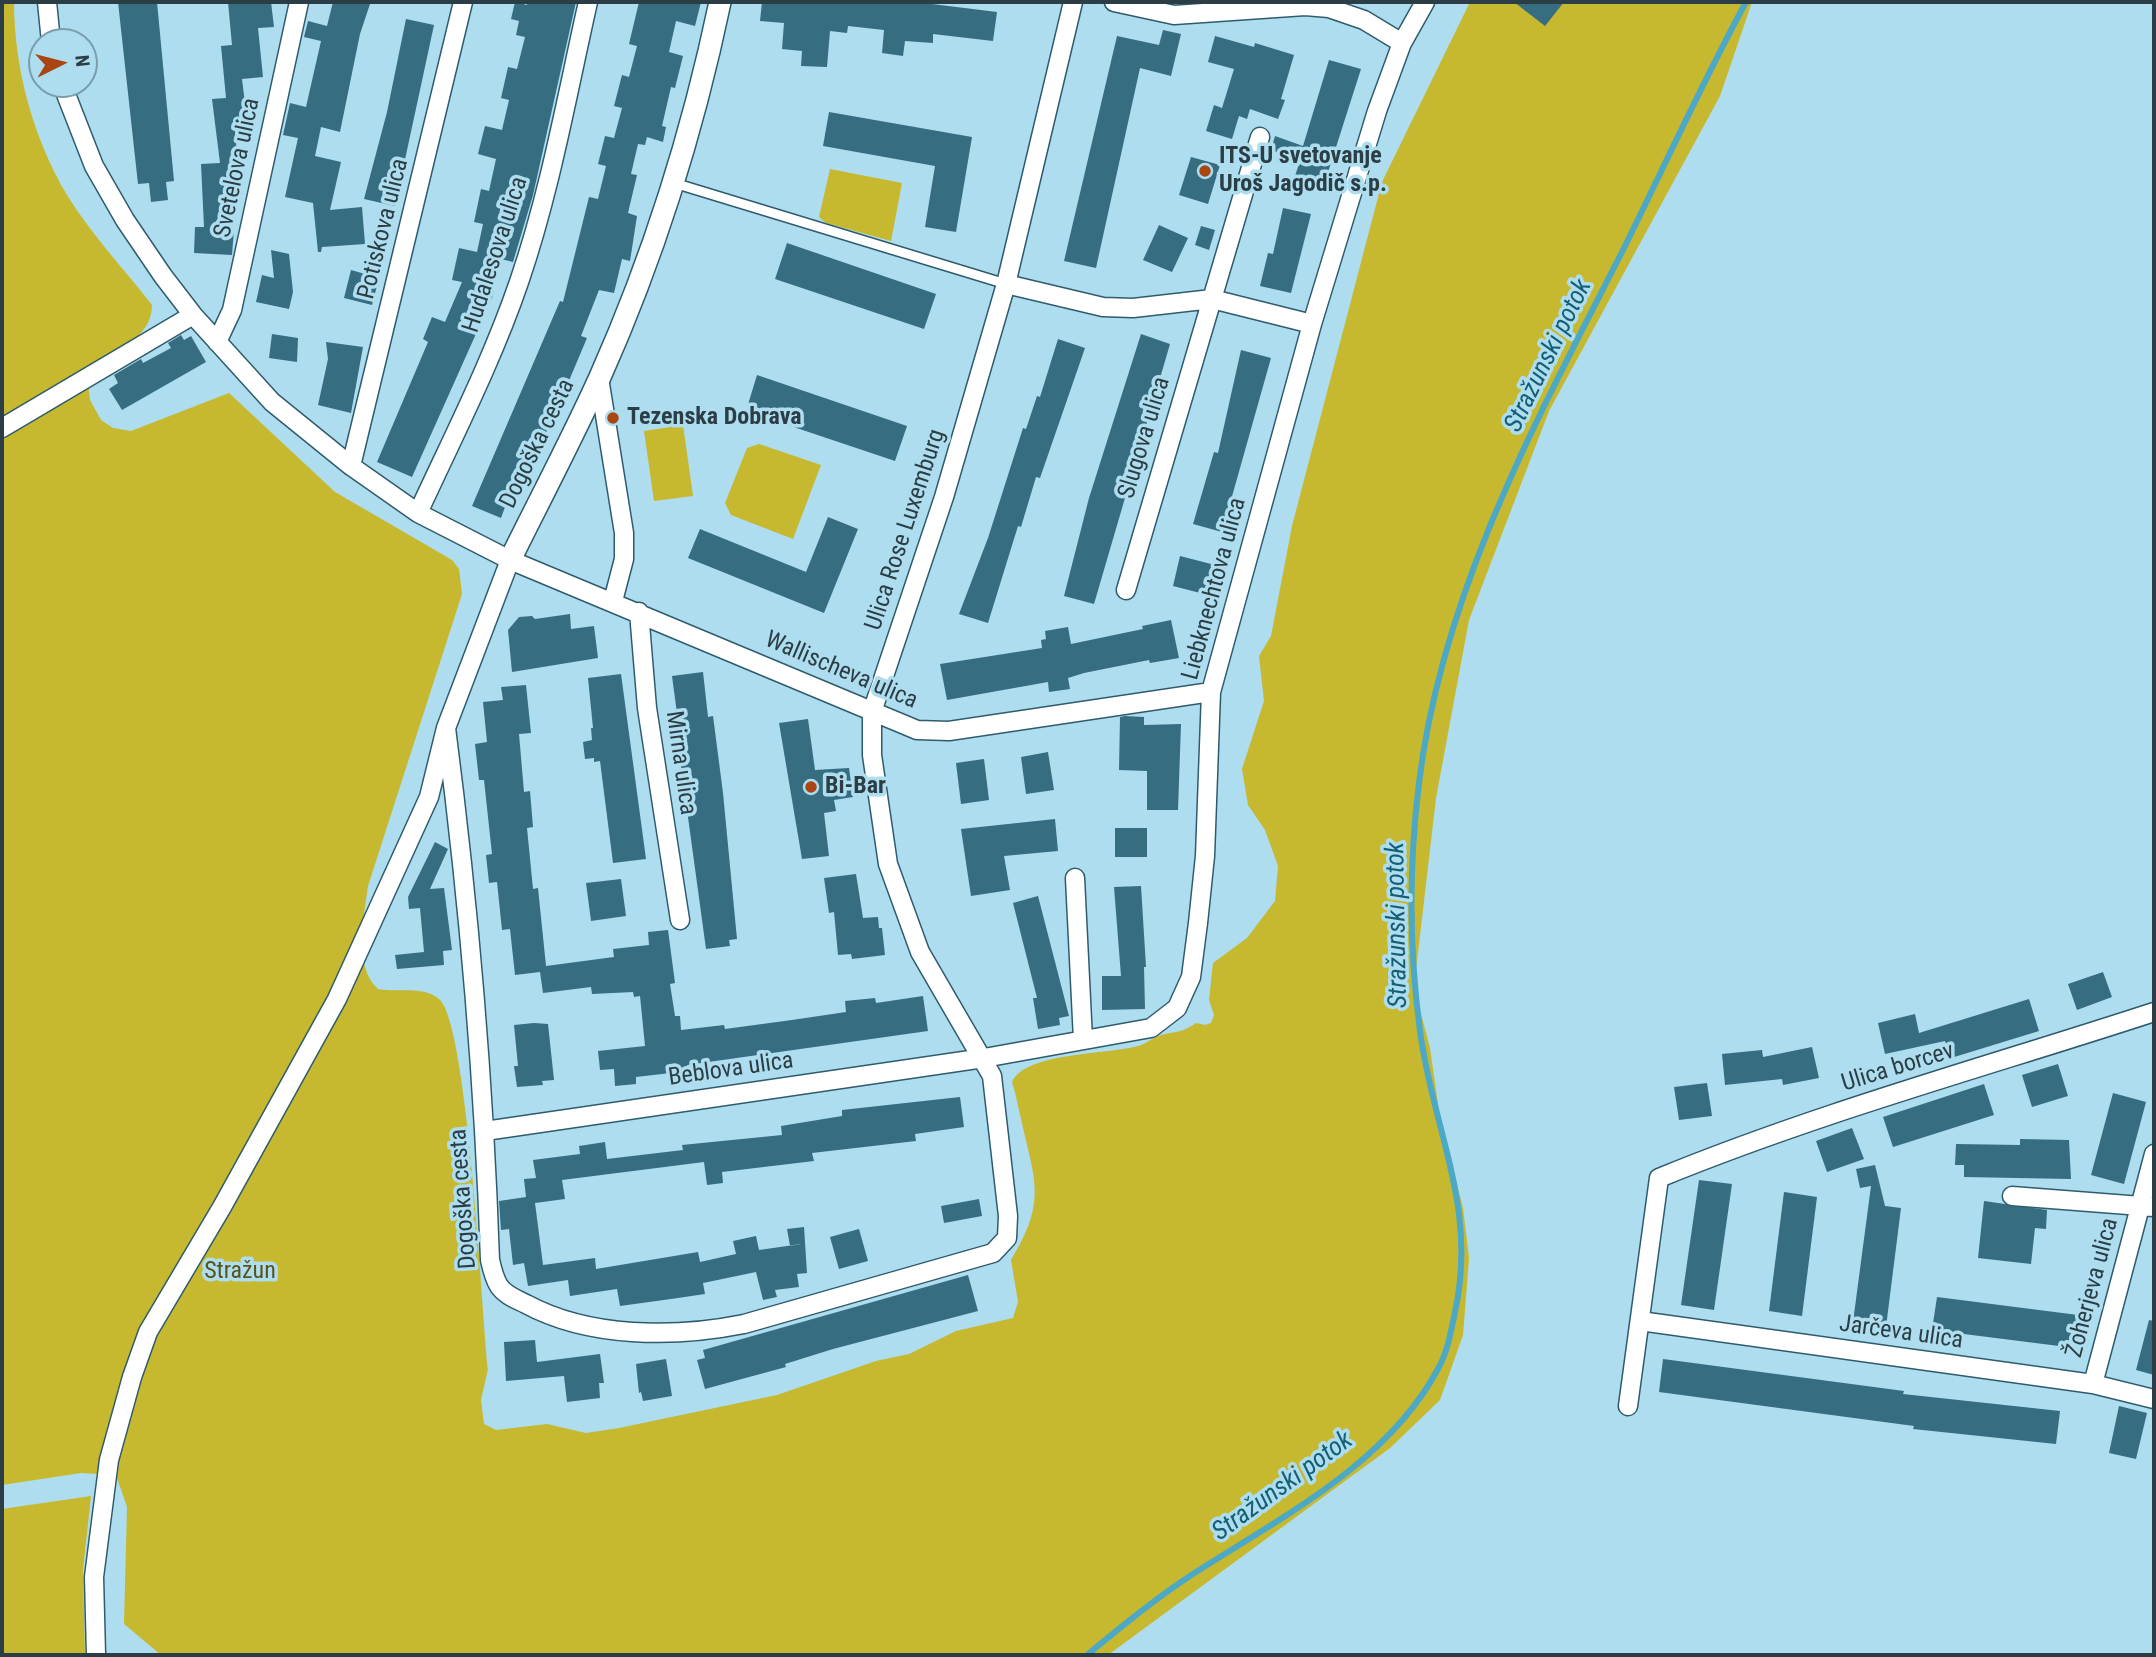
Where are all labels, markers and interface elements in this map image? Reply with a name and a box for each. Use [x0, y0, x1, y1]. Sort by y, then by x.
north arrow [28, 28, 98, 98]
text: N [70, 54, 94, 68]
street label: Svetelova ulica [209, 96, 267, 240]
place label: ITS-U svetovanje Uroš Jagodič s.p. [1219, 143, 1387, 199]
street label: Potiskova ulica [353, 156, 415, 302]
marker: ITS-U svetovanje Uroš Jagodič s.p. [1197, 163, 1213, 179]
street label: Hudalesova ulica [457, 174, 535, 336]
water label: Stražunski potok [1499, 274, 1599, 438]
street label: Slugova ulica [1113, 374, 1177, 502]
street label: Dogoška cesta [494, 375, 582, 513]
place label: Tezenska Dobrava [627, 404, 802, 432]
marker: Tezenska Dobrava [605, 410, 621, 426]
street label: Ulica Rose Luxemburg [860, 426, 952, 634]
street label: Liebknechtova ulica [1177, 495, 1253, 683]
street label: Wallischeva ulica [760, 626, 922, 716]
street label: Mirna ulica [658, 709, 702, 817]
place label: Bi-Bar [825, 773, 886, 801]
marker: Bi-Bar [803, 779, 819, 795]
water label: Stražunski potok [1381, 842, 1415, 1008]
street label: Ulica borcev [1838, 1037, 1958, 1099]
street label: Beblova ulica [667, 1047, 795, 1093]
street label: Dogoška cesta [445, 1128, 483, 1270]
street label: Žoherjeva ulica [2061, 1215, 2125, 1361]
park label: Stražun [204, 1258, 276, 1286]
street label: Jarčeva ulica [1837, 1310, 1965, 1356]
water label: Stražunski potok [1207, 1426, 1359, 1548]

